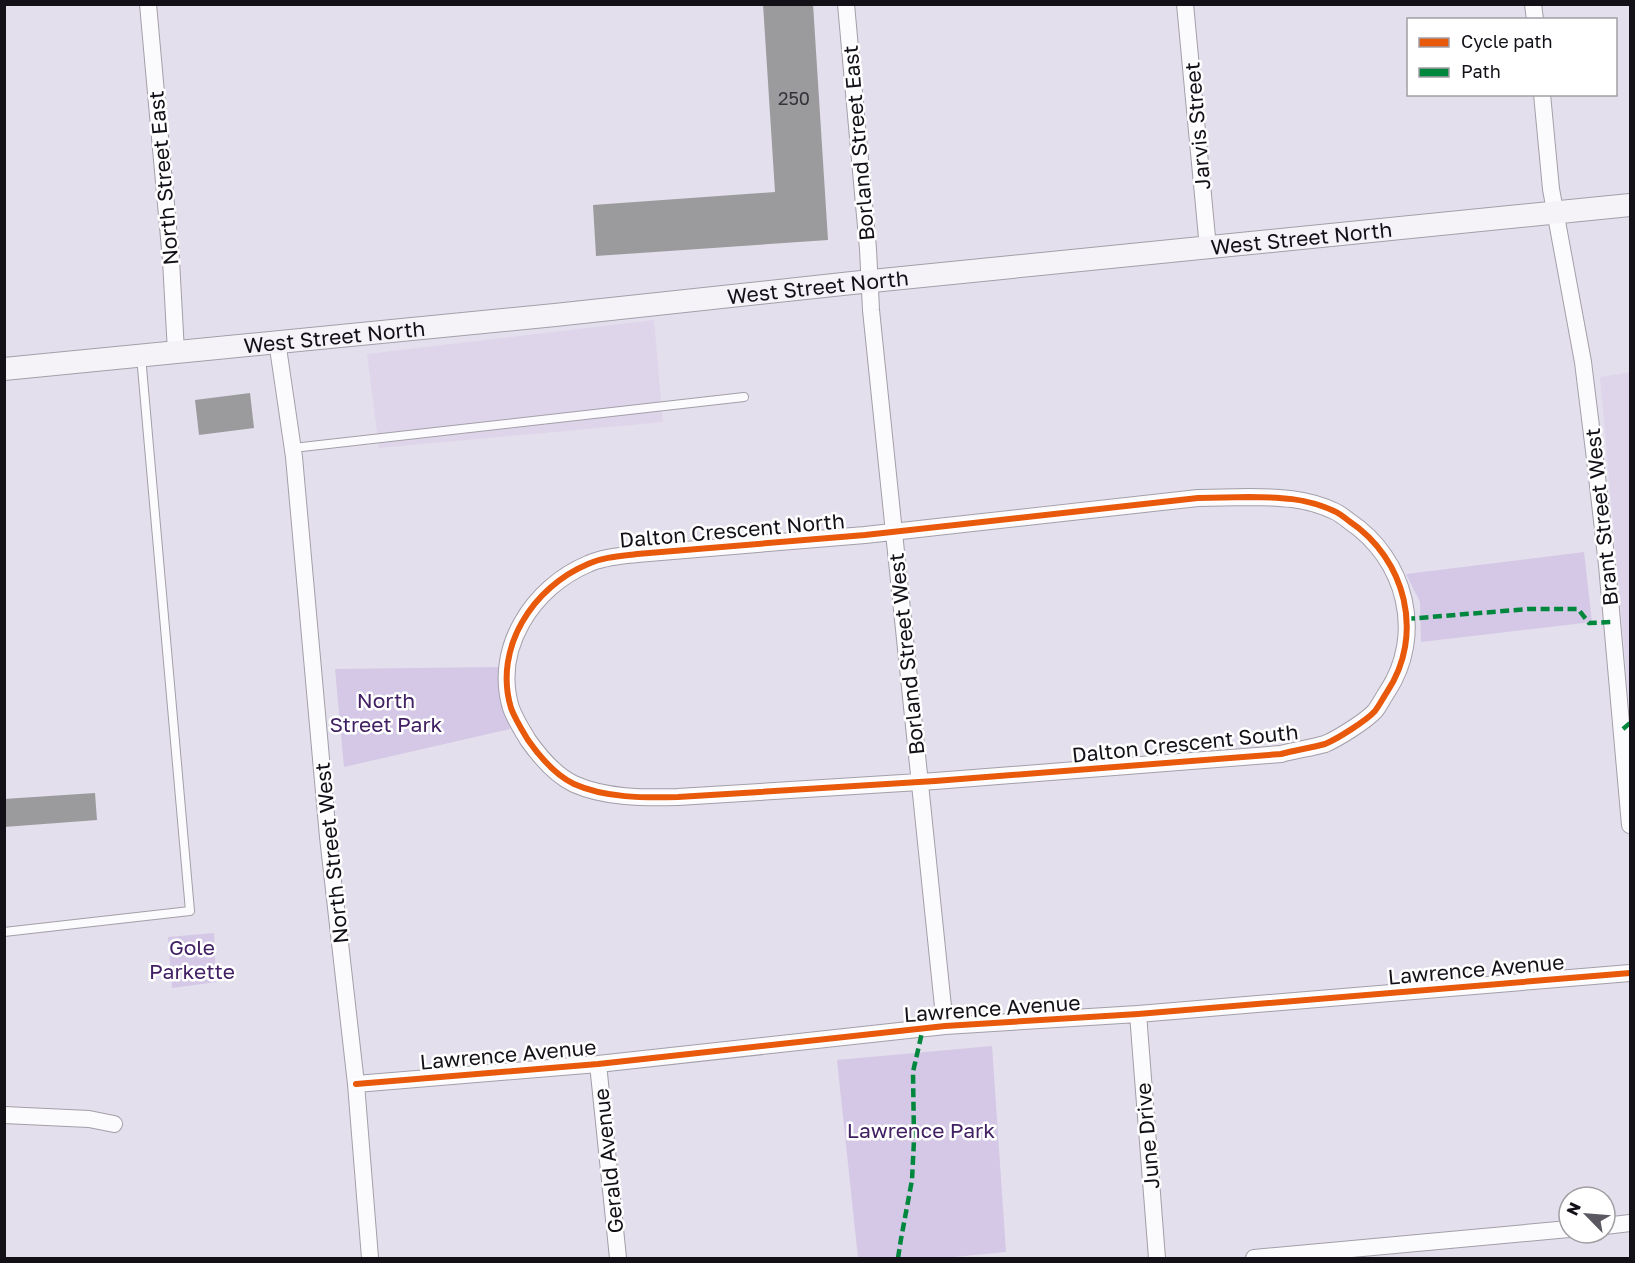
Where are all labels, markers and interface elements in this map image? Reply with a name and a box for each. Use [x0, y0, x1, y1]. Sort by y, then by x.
legend [1407, 18, 1617, 96]
text: Cycle path [1461, 30, 1553, 52]
street label: Borland Street East [837, 44, 879, 242]
text: Path [1461, 60, 1501, 82]
street label: Jarvis Street [1178, 61, 1216, 191]
house number: 250 [778, 87, 810, 109]
street label: North Street East [142, 90, 184, 266]
street label: West Street North [1209, 216, 1393, 260]
street label: West Street North [726, 264, 910, 309]
street label: West Street North [242, 315, 426, 358]
street label: Brant Street West [1579, 427, 1623, 607]
street label: Dalton Crescent North [618, 507, 846, 553]
street label: Borland Street West [882, 552, 930, 756]
park label: North Street Park [330, 687, 443, 737]
street label: Dalton Crescent South [1070, 718, 1300, 768]
street label: North Street West [309, 761, 353, 945]
park label: Gole Parkette [149, 934, 235, 984]
street label: Lawrence Avenue [1387, 948, 1565, 990]
street label: Lawrence Avenue [903, 989, 1081, 1027]
street label: Lawrence Avenue [419, 1033, 597, 1075]
street label: June Drive [1129, 1082, 1165, 1190]
street label: Gerald Avenue [587, 1087, 629, 1235]
park label: Lawrence Park [847, 1117, 995, 1143]
north arrow [1557, 1185, 1617, 1245]
text: N [1562, 1199, 1585, 1218]

